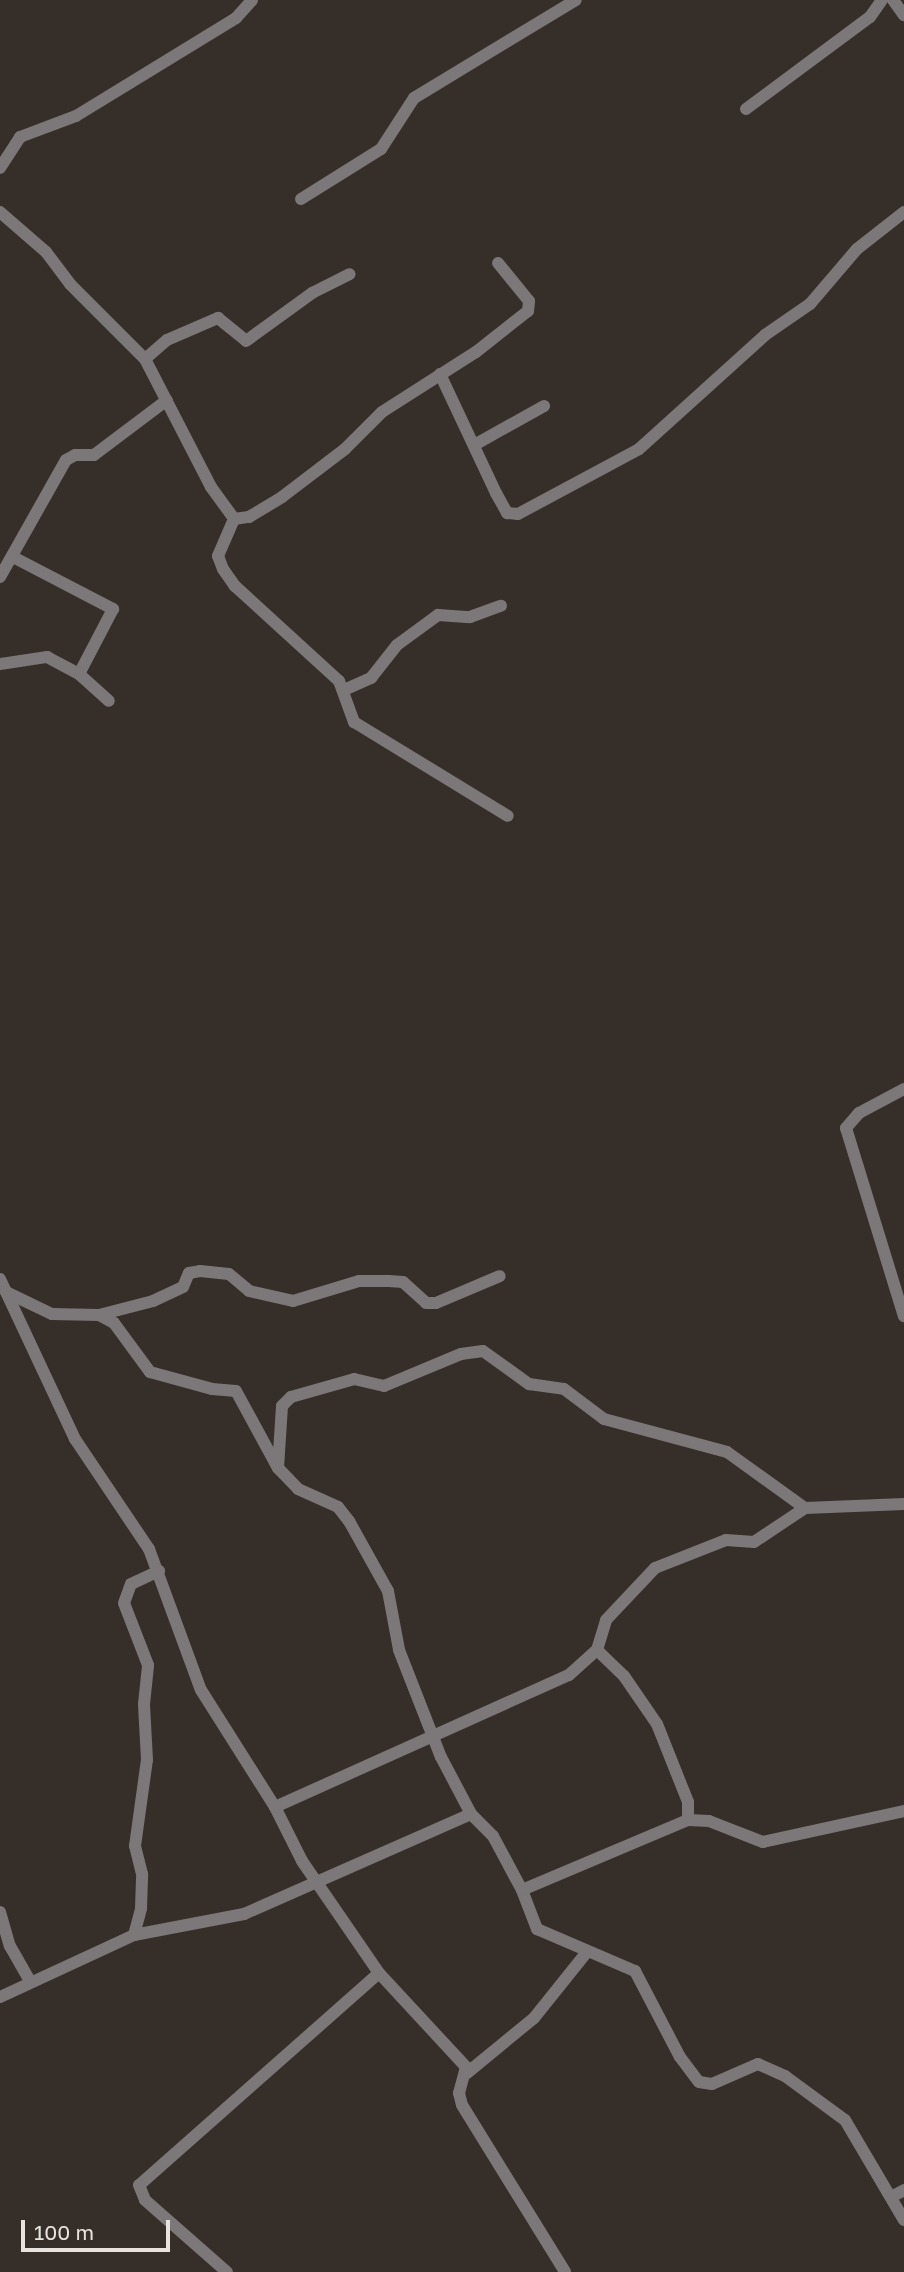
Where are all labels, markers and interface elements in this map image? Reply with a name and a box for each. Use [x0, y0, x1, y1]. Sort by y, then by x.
scale bar [24, 2206, 173, 2250]
text: 100 m [34, 2219, 94, 2245]

